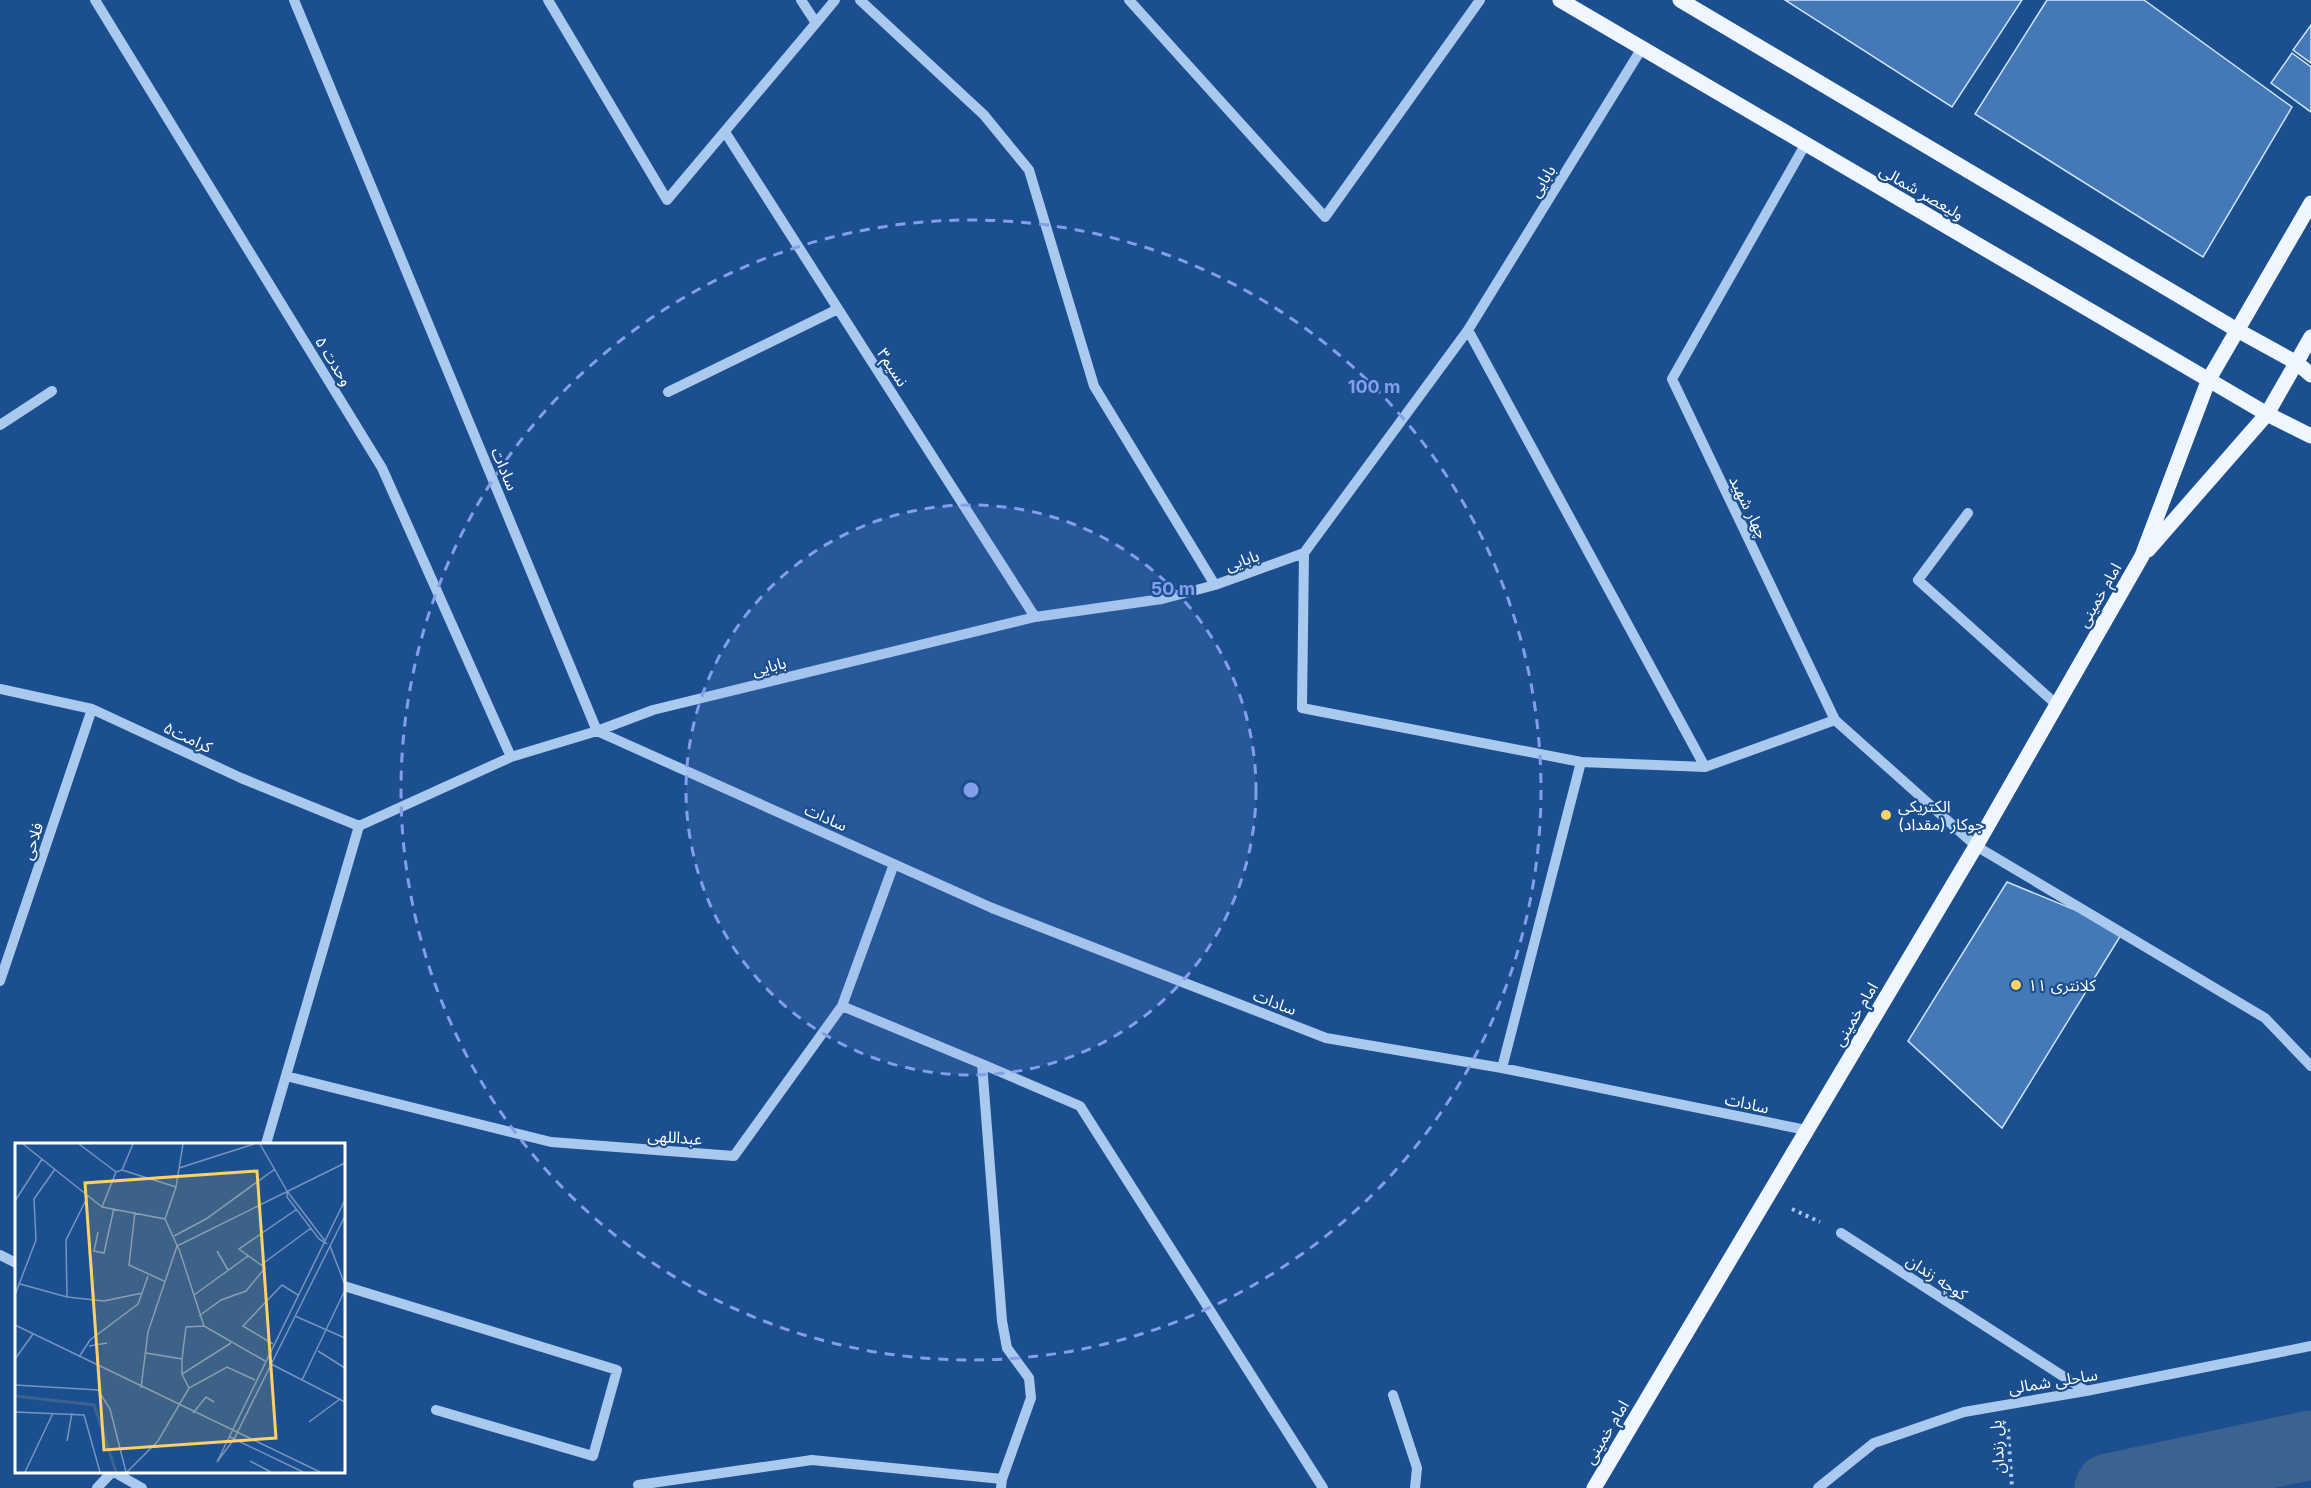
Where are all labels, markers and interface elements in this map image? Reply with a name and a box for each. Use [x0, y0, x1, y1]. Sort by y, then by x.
street label: ولیعصر شمالی [1876, 160, 1968, 224]
street label: بابایی [1524, 161, 1560, 201]
street label: وحدت ۵ [311, 333, 357, 389]
street label: نسیم۳ [871, 344, 913, 392]
text: 100 m [1348, 376, 1400, 397]
street label: سادات [487, 445, 523, 493]
street label: چهار شهید [1724, 472, 1773, 542]
street label: بابایی [1222, 545, 1262, 575]
street label: امام خمینی [2073, 559, 2128, 632]
text: 50 m [1151, 578, 1195, 599]
street label: بابایی [750, 652, 788, 680]
street label: کرامت۵ [160, 717, 216, 757]
centre of rings [961, 780, 981, 800]
place label: الکتریکی جوکار (مقداد) [1898, 796, 1985, 834]
street label: سادات [802, 799, 850, 835]
marker: الکتریکی جوکار (مقداد) [1879, 808, 1893, 822]
street label: فلاحی [17, 820, 47, 862]
place label: کلانتری ۱۱ [2028, 975, 2096, 995]
street label: امام خمینی [1828, 978, 1884, 1051]
marker: کلانتری ۱۱ [2009, 978, 2023, 992]
street label: سادات [1251, 985, 1299, 1019]
street label: سادات [1723, 1089, 1771, 1117]
street label: عبداللهی [647, 1125, 703, 1149]
inset map [15, 1143, 345, 1473]
street label: کوچه زندان [1902, 1250, 1972, 1305]
street label: ساحلی شمالی [2007, 1364, 2099, 1398]
street label: امام خمینی [1579, 1396, 1635, 1469]
street label: پل زندان [1985, 1419, 2010, 1475]

